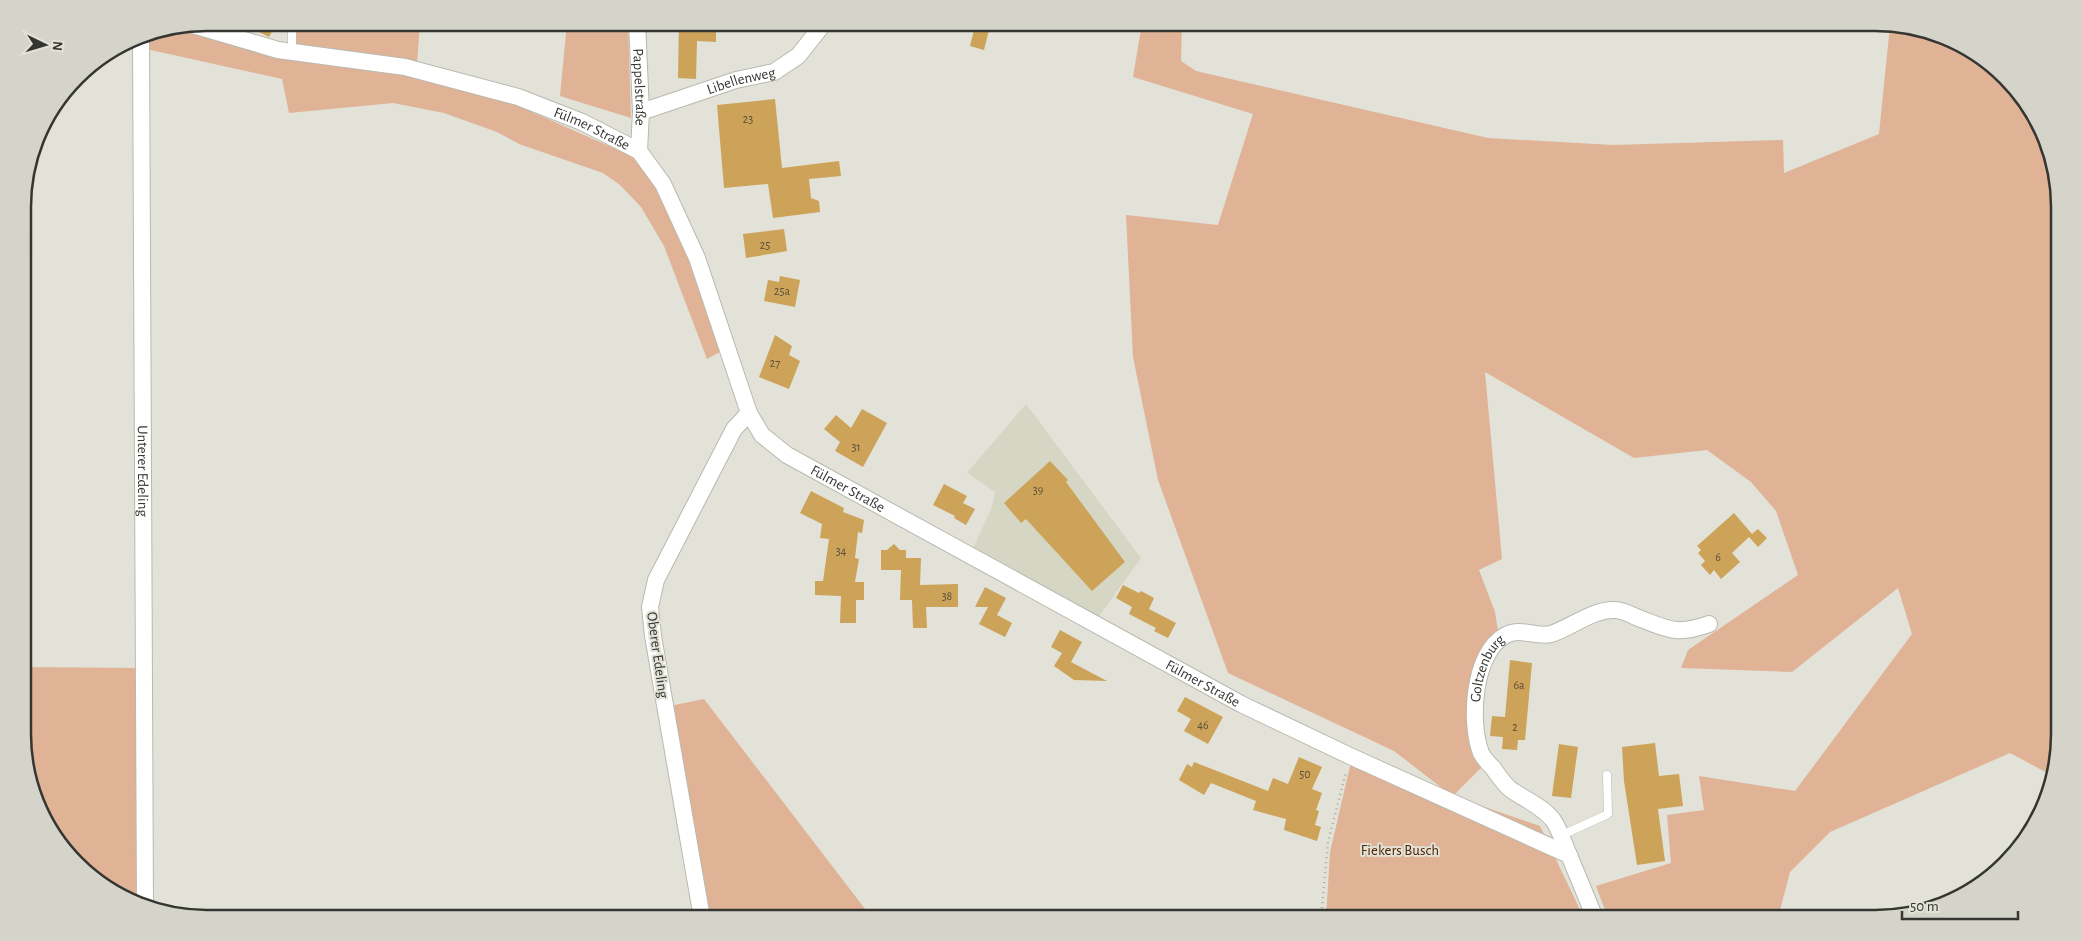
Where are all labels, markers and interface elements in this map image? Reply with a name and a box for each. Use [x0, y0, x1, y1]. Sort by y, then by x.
north arrow [20, 20, 70, 70]
text: N [50, 41, 64, 52]
street label: Pappelstraße [630, 48, 648, 126]
street label: Libellenweg [705, 65, 777, 97]
street label: Fülmer Straße [552, 105, 632, 153]
house number: 23 [743, 113, 753, 125]
house number: 25 [760, 239, 770, 251]
house number: 25a [774, 285, 790, 297]
house number: 27 [770, 357, 780, 369]
street label: Unterer Edeling [135, 425, 150, 517]
house number: 31 [851, 441, 861, 453]
street label: Fülmer Straße [808, 462, 887, 515]
house number: 39 [1033, 484, 1044, 496]
house number: 34 [836, 545, 847, 557]
house number: 6 [1715, 551, 1721, 563]
house number: 38 [942, 590, 953, 602]
street label: Oberer Edeling [644, 611, 671, 700]
street label: Goltzenburg [1468, 631, 1508, 703]
street label: Fülmer Straße [1163, 657, 1242, 710]
house number: 6a [1513, 679, 1525, 691]
house number: 46 [1197, 719, 1209, 731]
house number: 2 [1512, 721, 1518, 733]
house number: 50 [1299, 768, 1311, 780]
park label: Fiekers Busch [1361, 843, 1439, 858]
scale bar [1902, 888, 2018, 920]
text: 50 m [1910, 899, 1939, 914]

